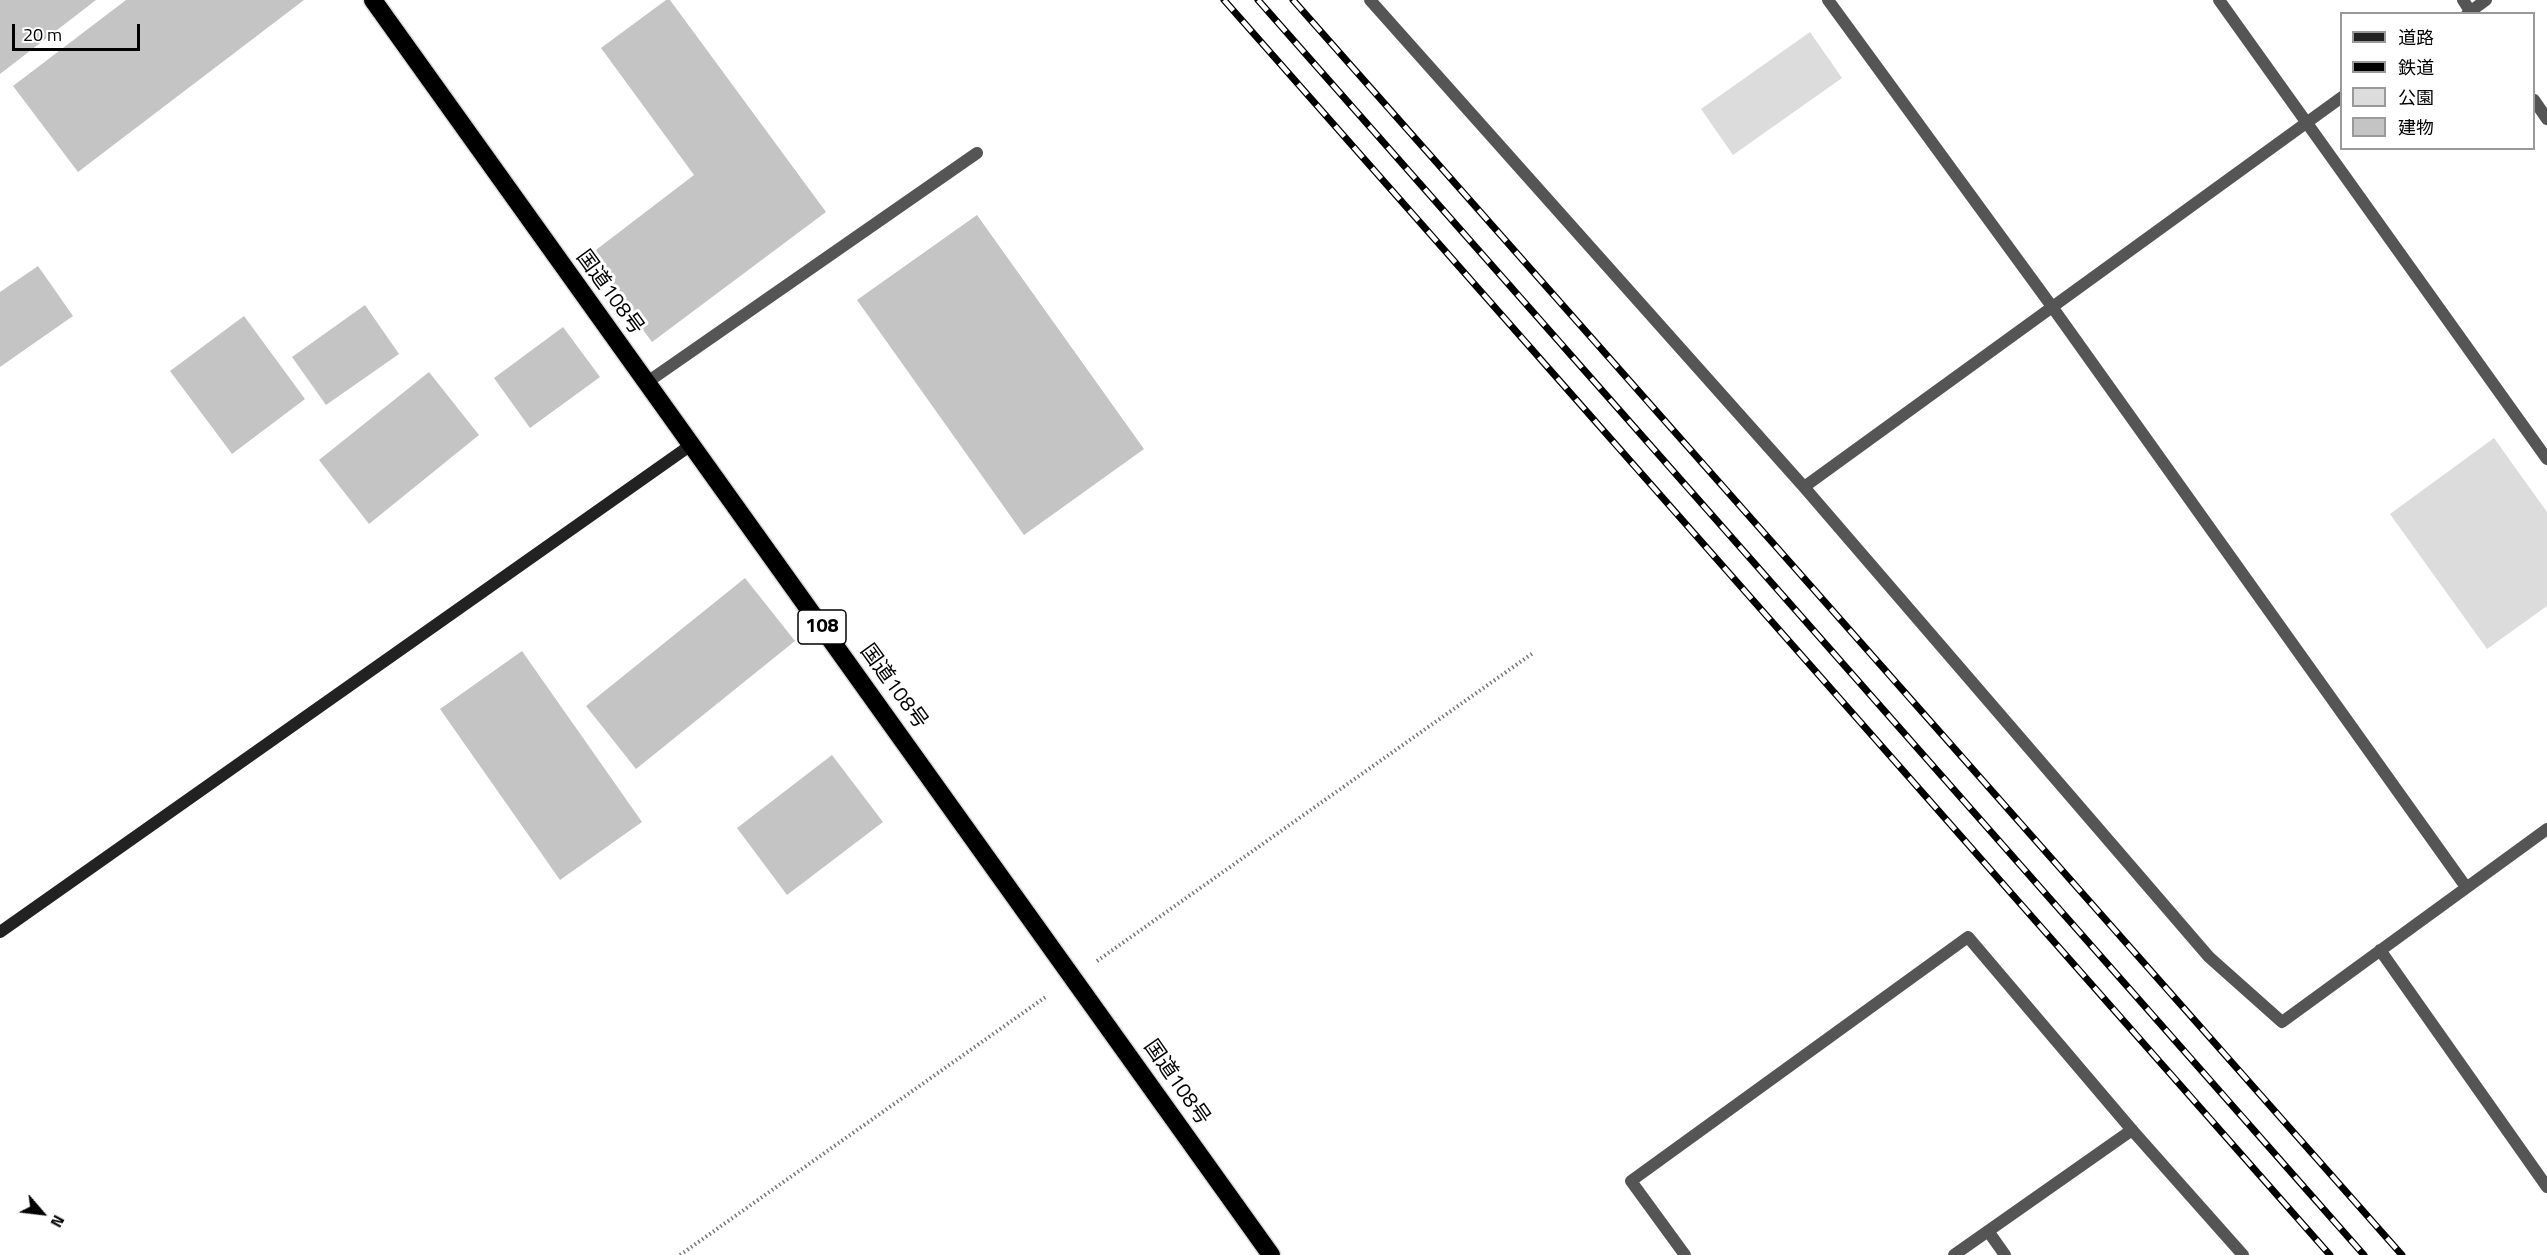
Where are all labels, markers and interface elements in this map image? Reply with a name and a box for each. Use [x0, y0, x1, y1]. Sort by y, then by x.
scale bar [15, 12, 142, 50]
legend [2340, 12, 2535, 150]
text: 20 m [23, 21, 62, 48]
text: 道路 [2398, 24, 2434, 51]
text: 鉄道 [2398, 54, 2434, 81]
text: 公園 [2398, 84, 2434, 111]
text: 建物 [2398, 114, 2434, 141]
street label: 国道108号 [570, 246, 648, 340]
road number: 108 [798, 610, 846, 644]
street label: 国道108号 [854, 640, 932, 734]
street label: 国道108号 [1137, 1036, 1215, 1130]
north arrow [12, 1183, 72, 1243]
text: N [45, 1211, 71, 1232]

